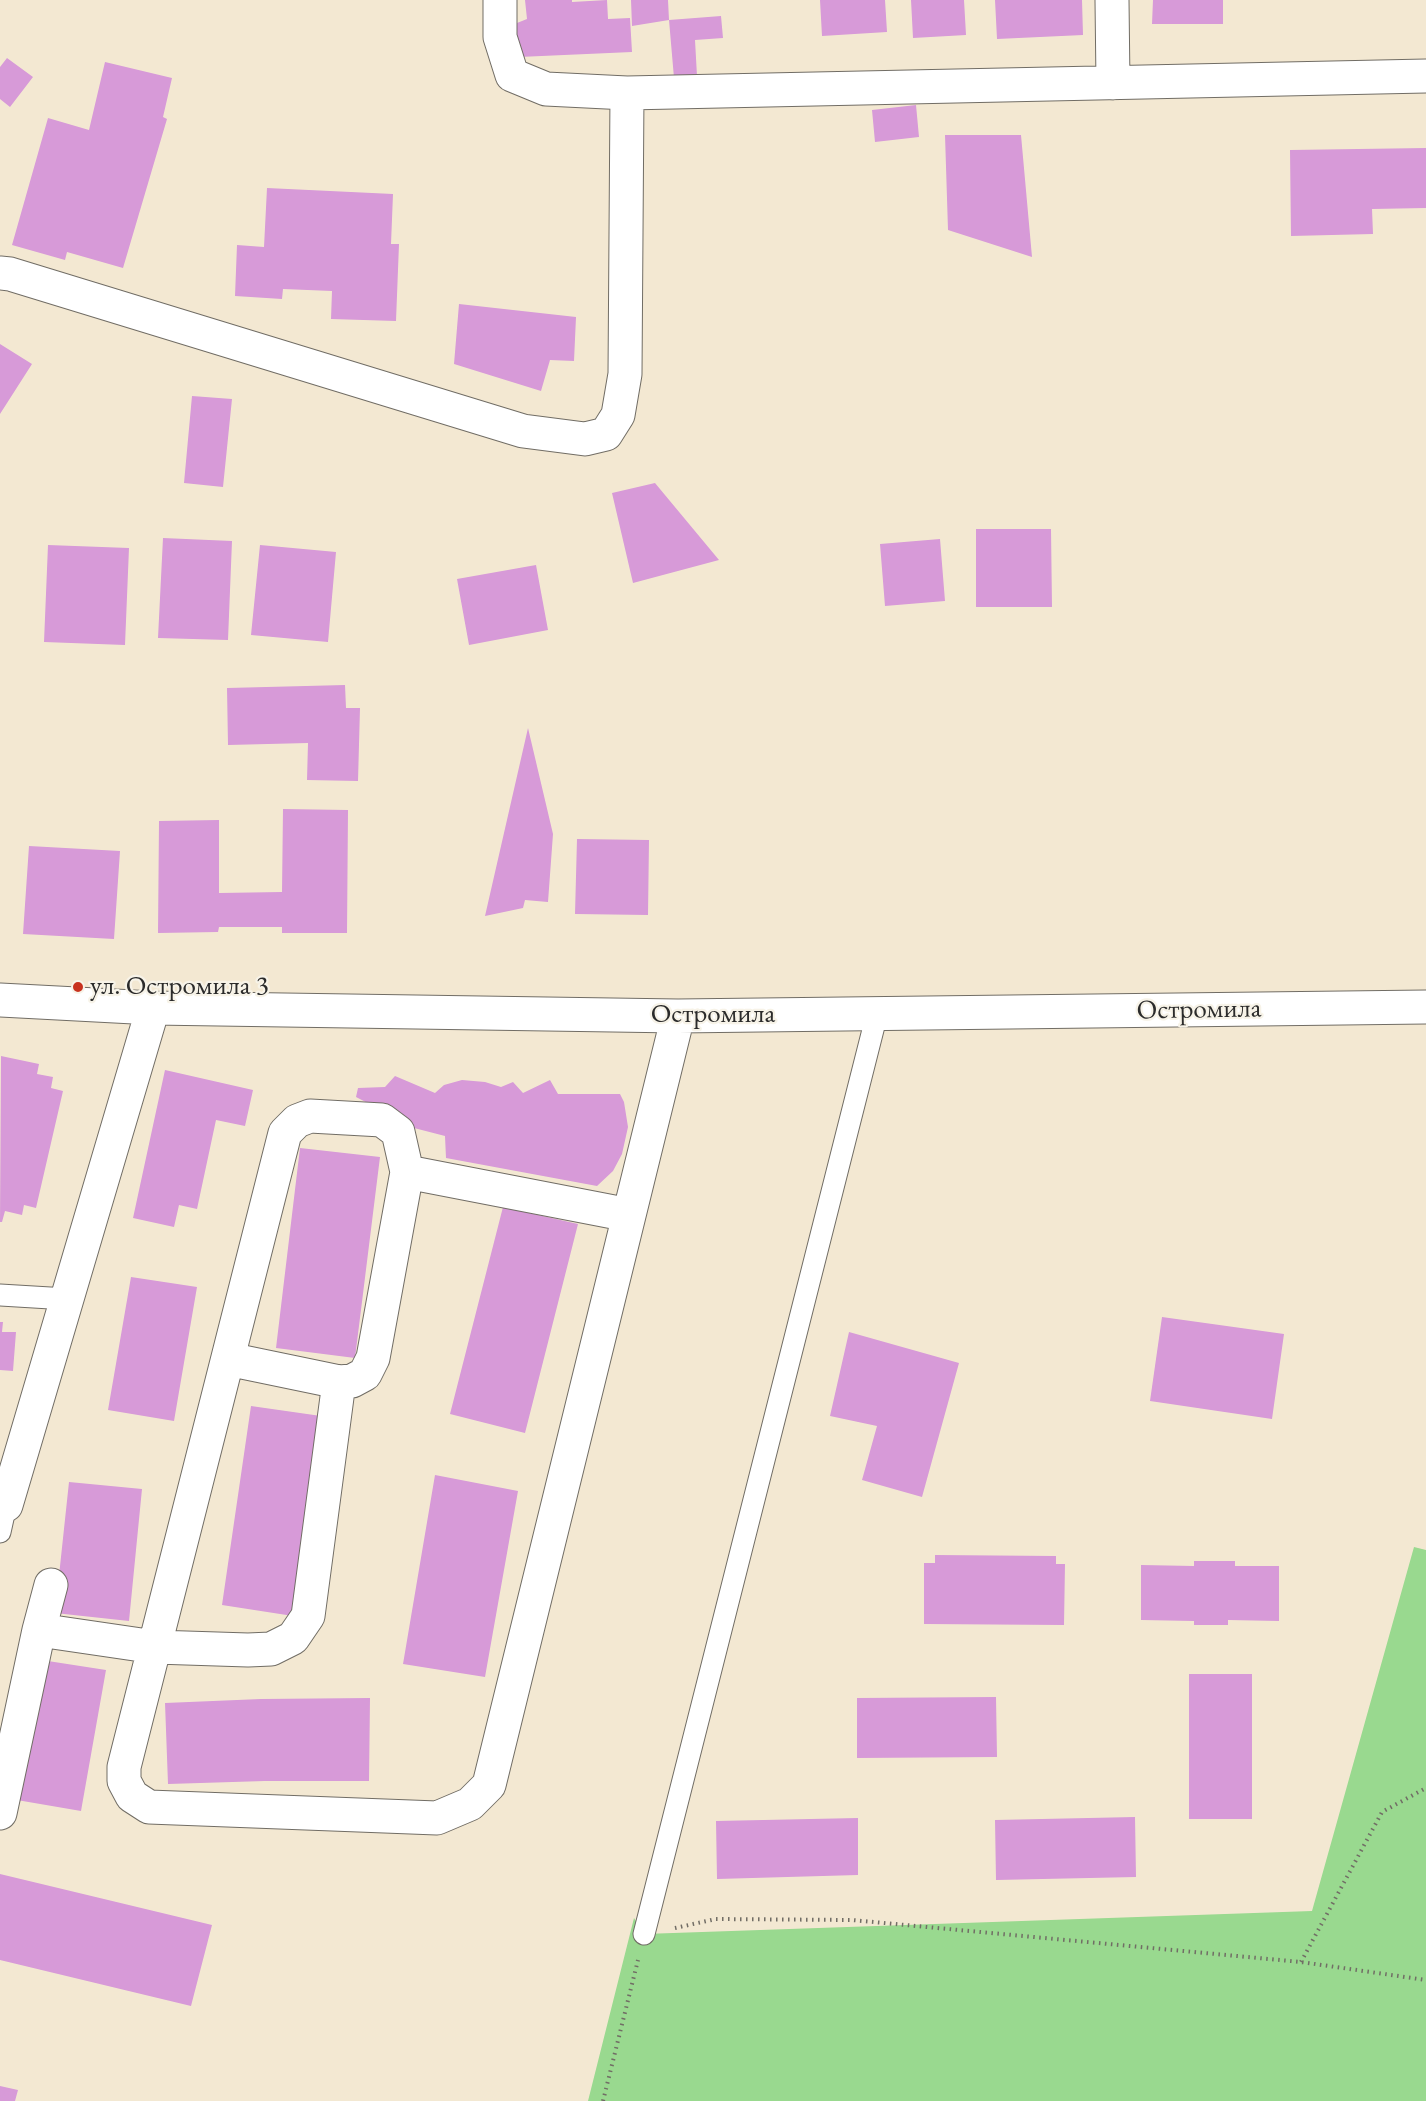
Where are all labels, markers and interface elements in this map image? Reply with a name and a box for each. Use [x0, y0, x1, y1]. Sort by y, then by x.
place label: ул. Остромила 3 [90, 971, 269, 1003]
marker: ул. Остромила 3 [71, 980, 85, 994]
street label: Остромила [1136, 993, 1262, 1027]
street label: Остромила [651, 999, 775, 1031]

